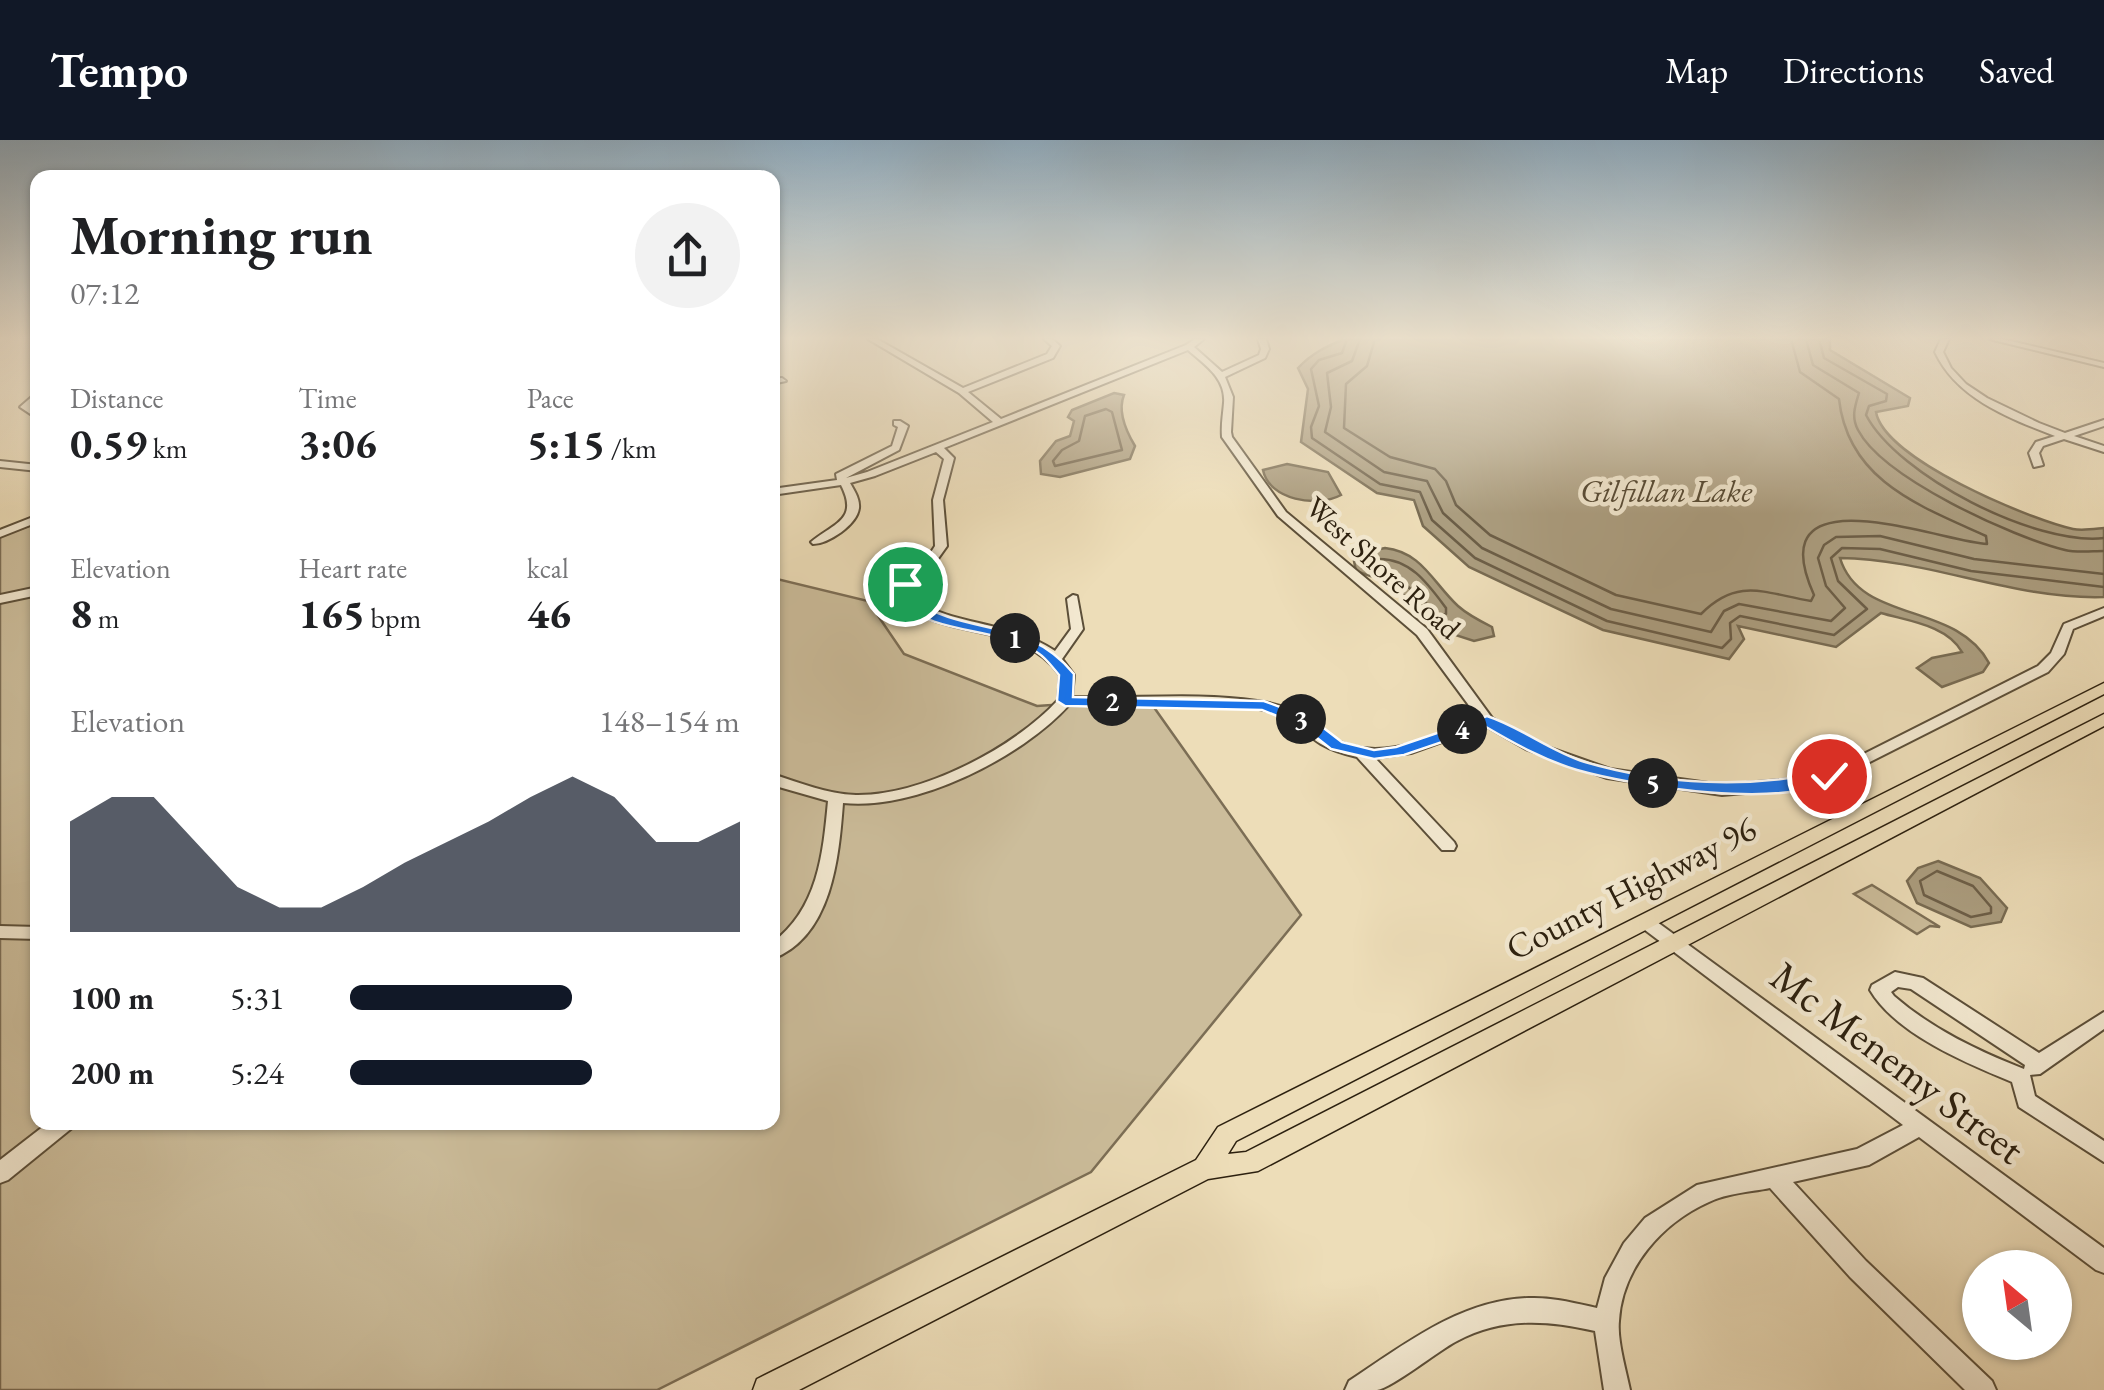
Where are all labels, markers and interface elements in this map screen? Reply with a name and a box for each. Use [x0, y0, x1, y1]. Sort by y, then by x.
text: Tempo [50, 39, 188, 101]
text: Map [1665, 48, 1728, 93]
text: Directions [1783, 48, 1924, 93]
text: Saved [1979, 48, 2054, 93]
text: Morning run [70, 199, 373, 270]
button: share [635, 203, 740, 308]
text: 07:12 [70, 272, 139, 314]
text: Distance [70, 380, 164, 416]
text: Time [298, 380, 357, 416]
text: Pace [527, 380, 574, 416]
text: 0.59 [70, 416, 147, 471]
text: 3:06 [298, 416, 377, 471]
text: 5:15 [527, 416, 605, 471]
text: km [147, 430, 188, 466]
text: /km [605, 430, 657, 466]
water label: Gilfillan Lake [1580, 470, 1753, 512]
street label: West Shore Road [1297, 488, 1470, 648]
pin [863, 542, 948, 627]
text: Elevation [70, 550, 171, 586]
text: Heart rate [298, 550, 407, 586]
text: kcal [527, 550, 569, 586]
icon: arrive [878, 557, 933, 612]
text: 8 [70, 586, 92, 641]
text: 165 [298, 586, 365, 641]
text: 46 [527, 586, 571, 641]
text: m [92, 600, 120, 636]
text: bpm [365, 600, 421, 636]
pin: 1 [990, 613, 1040, 663]
text: 1 [1008, 620, 1022, 656]
pin: 2 [1087, 676, 1137, 726]
text: 2 [1105, 683, 1119, 719]
pin: 3 [1276, 694, 1326, 744]
text: Elevation [70, 700, 185, 742]
text: 148–154 m [599, 700, 740, 742]
text: 3 [1294, 701, 1308, 737]
pin: 4 [1437, 704, 1487, 754]
text: 4 [1455, 711, 1469, 747]
pin [1787, 734, 1872, 819]
icon: check [1802, 749, 1857, 804]
pin: 5 [1628, 758, 1678, 808]
text: 5 [1646, 765, 1660, 801]
street label: County Highway 96 [1498, 805, 1763, 970]
street label: Mc Menemy Street [1760, 949, 2036, 1176]
text: 100 m [70, 977, 154, 1019]
text: 5:31 [230, 977, 284, 1019]
text: 200 m [70, 1052, 154, 1094]
text: 5:24 [230, 1052, 284, 1094]
north arrow [1962, 1250, 2072, 1360]
map controls [1962, 1250, 2072, 1360]

